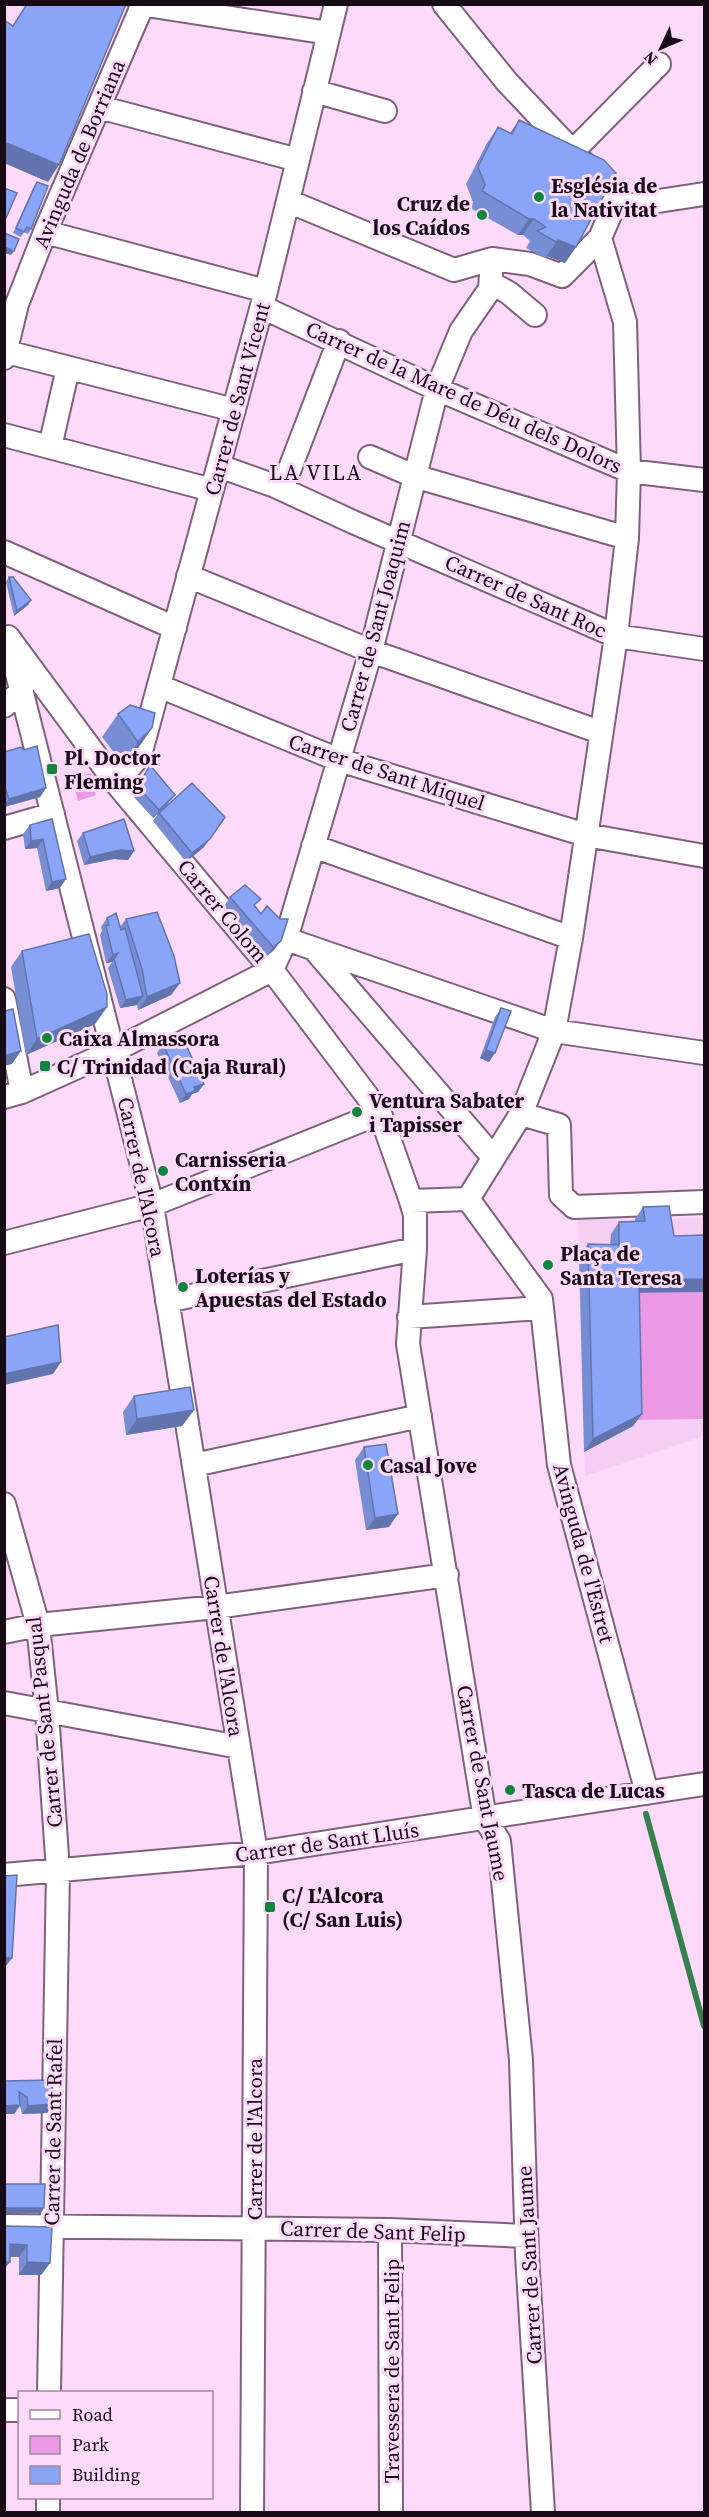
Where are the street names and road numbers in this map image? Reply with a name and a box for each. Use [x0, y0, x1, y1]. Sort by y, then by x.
street label: Avinguda de Borriana [26, 55, 132, 253]
street label: Carrer de Sant Vicent [197, 299, 277, 499]
street label: Carrer de la Mare de Déu dels Dolors [301, 314, 627, 480]
street label: Carrer de Sant Joaquim [333, 517, 417, 735]
street label: Carrer de Sant Roc [440, 547, 612, 645]
street label: Carrer de Sant Miquel [285, 727, 489, 817]
street label: Carrer Colom [171, 853, 275, 969]
street label: Carrer de l'Alcora [111, 1094, 173, 1260]
street label: Avinguda de l'Estret [546, 1460, 622, 1646]
street label: Carrer de l'Alcora [197, 1573, 251, 1739]
street label: Carrer de Sant Pasqual [18, 1615, 70, 1829]
street label: Carrer de Sant Jaume [450, 1683, 516, 1883]
street label: Carrer de Sant Lluís [233, 1815, 421, 1869]
street label: Carrer de Sant Rafel [37, 2038, 69, 2226]
street label: Carrer de l'Alcora [240, 2057, 269, 2220]
street label: Carrer de Sant Jaume [509, 2165, 549, 2365]
street label: Carrer de Sant Felip [280, 2213, 466, 2249]
street label: Travessera de Sant Felip [377, 2259, 406, 2483]

